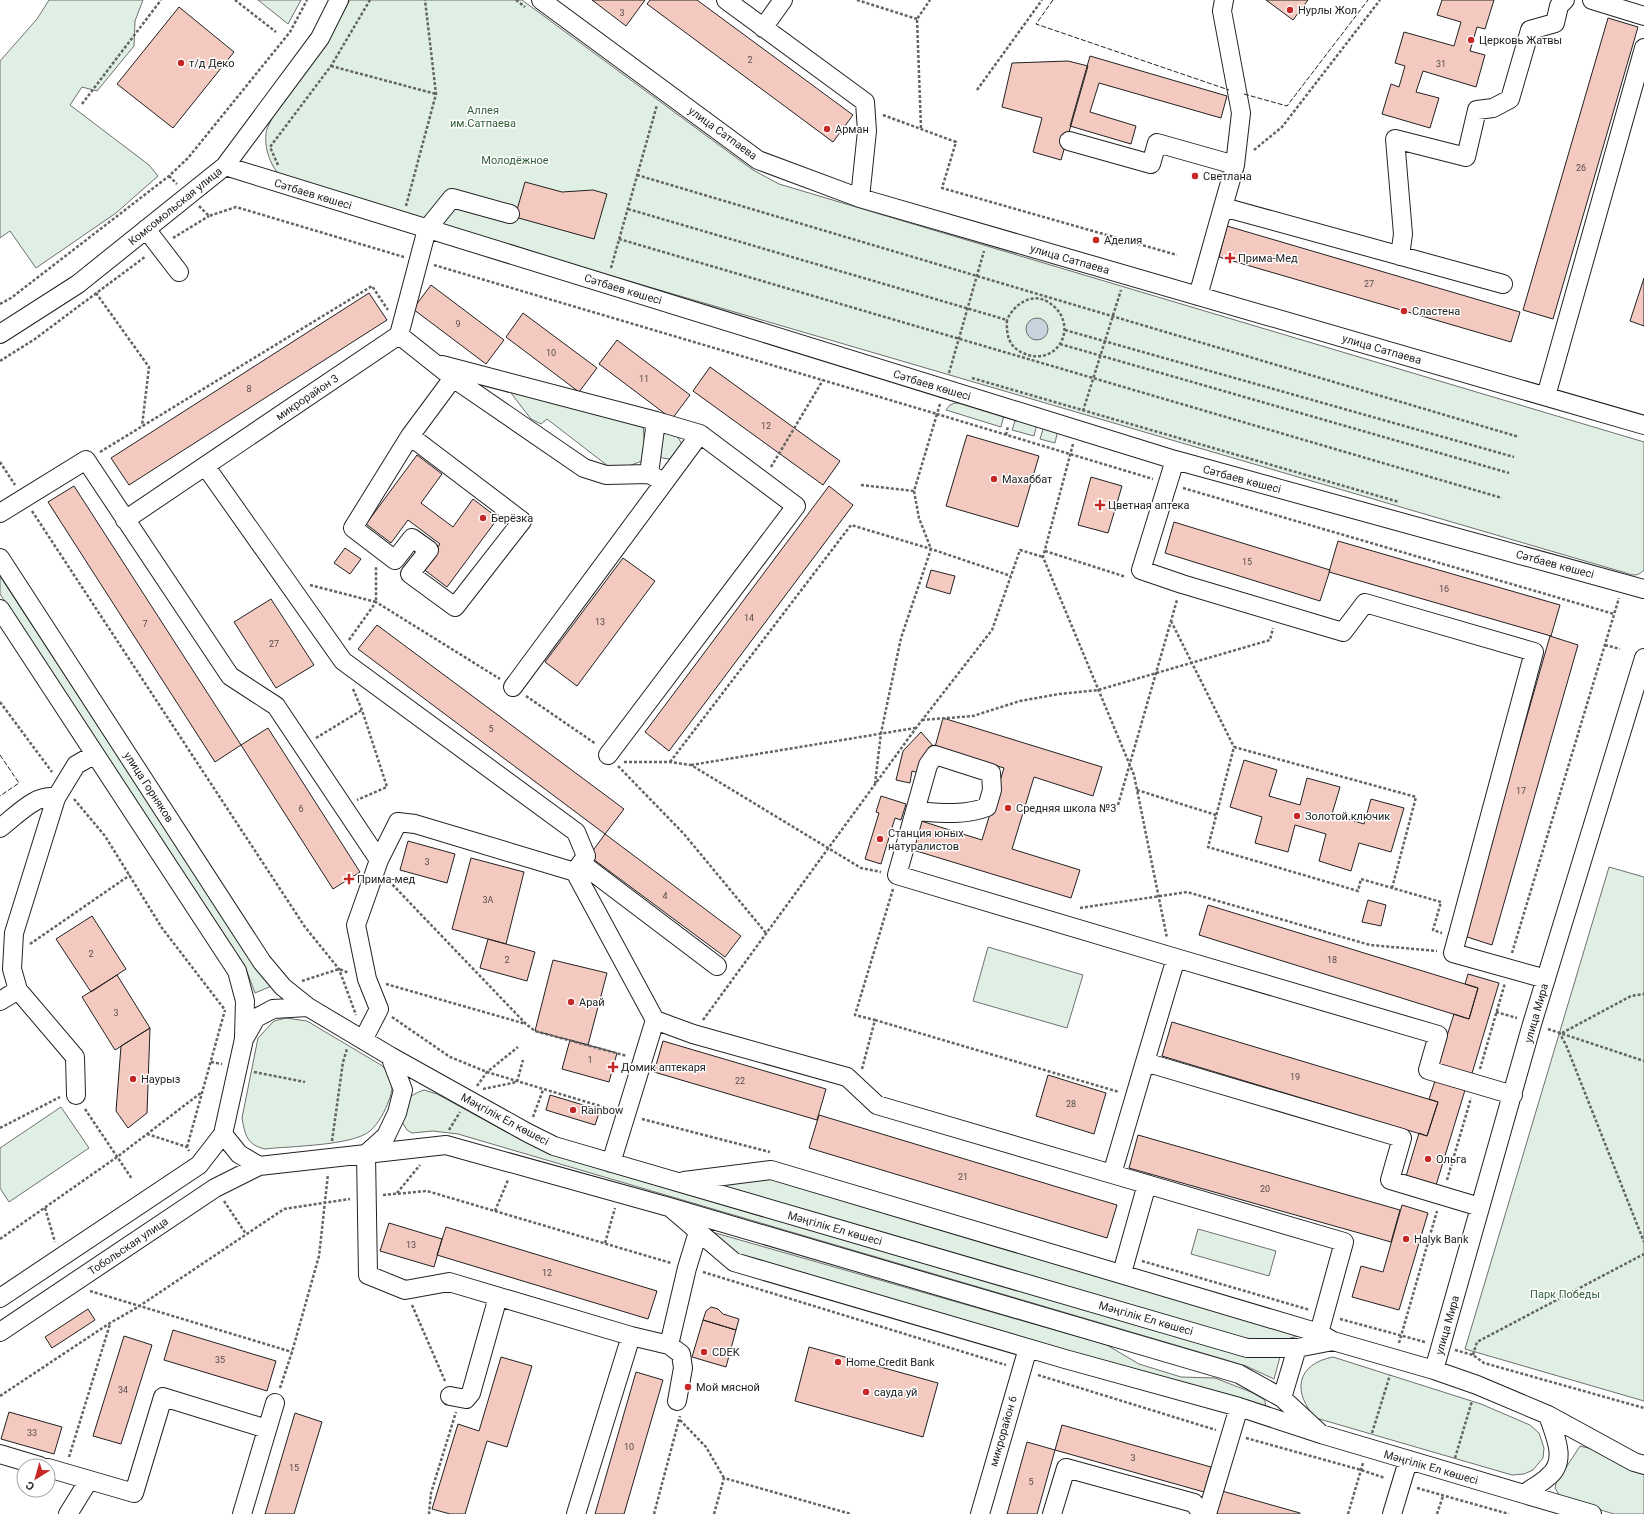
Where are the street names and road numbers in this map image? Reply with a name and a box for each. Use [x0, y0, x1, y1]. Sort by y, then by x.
street label: улица Сатпаева [686, 104, 760, 163]
street label: Комсомольская улица [126, 165, 225, 248]
street label: Сәтбаев көшесі [273, 177, 353, 212]
street label: улица Сатпаева [1029, 242, 1111, 277]
street label: Сәтбаев көшесі [583, 272, 663, 307]
street label: улица Сатпаева [1341, 332, 1423, 367]
street label: Сәтбаев көшесі [892, 368, 972, 403]
street label: микрорайон 3 [273, 372, 341, 423]
street label: Сәтбаев көшесі [1201, 463, 1282, 496]
street label: Сәтбаев көшесі [1514, 548, 1595, 581]
street label: улица Горняков [121, 750, 176, 825]
street label: улица Мира [1522, 982, 1551, 1044]
street label: Мәңгілік Ел көшесі [459, 1091, 551, 1148]
street label: Мәңгілік Ел көшесі [786, 1209, 884, 1248]
street label: Тобольская улица [86, 1215, 171, 1278]
street label: улица Мира [1433, 1294, 1462, 1356]
street label: Мәңгілік Ел көшесі [1097, 1299, 1195, 1338]
street label: микрорайон 6 [987, 1394, 1020, 1468]
street label: Мәңгілік Ел көшесі [1382, 1448, 1480, 1487]

